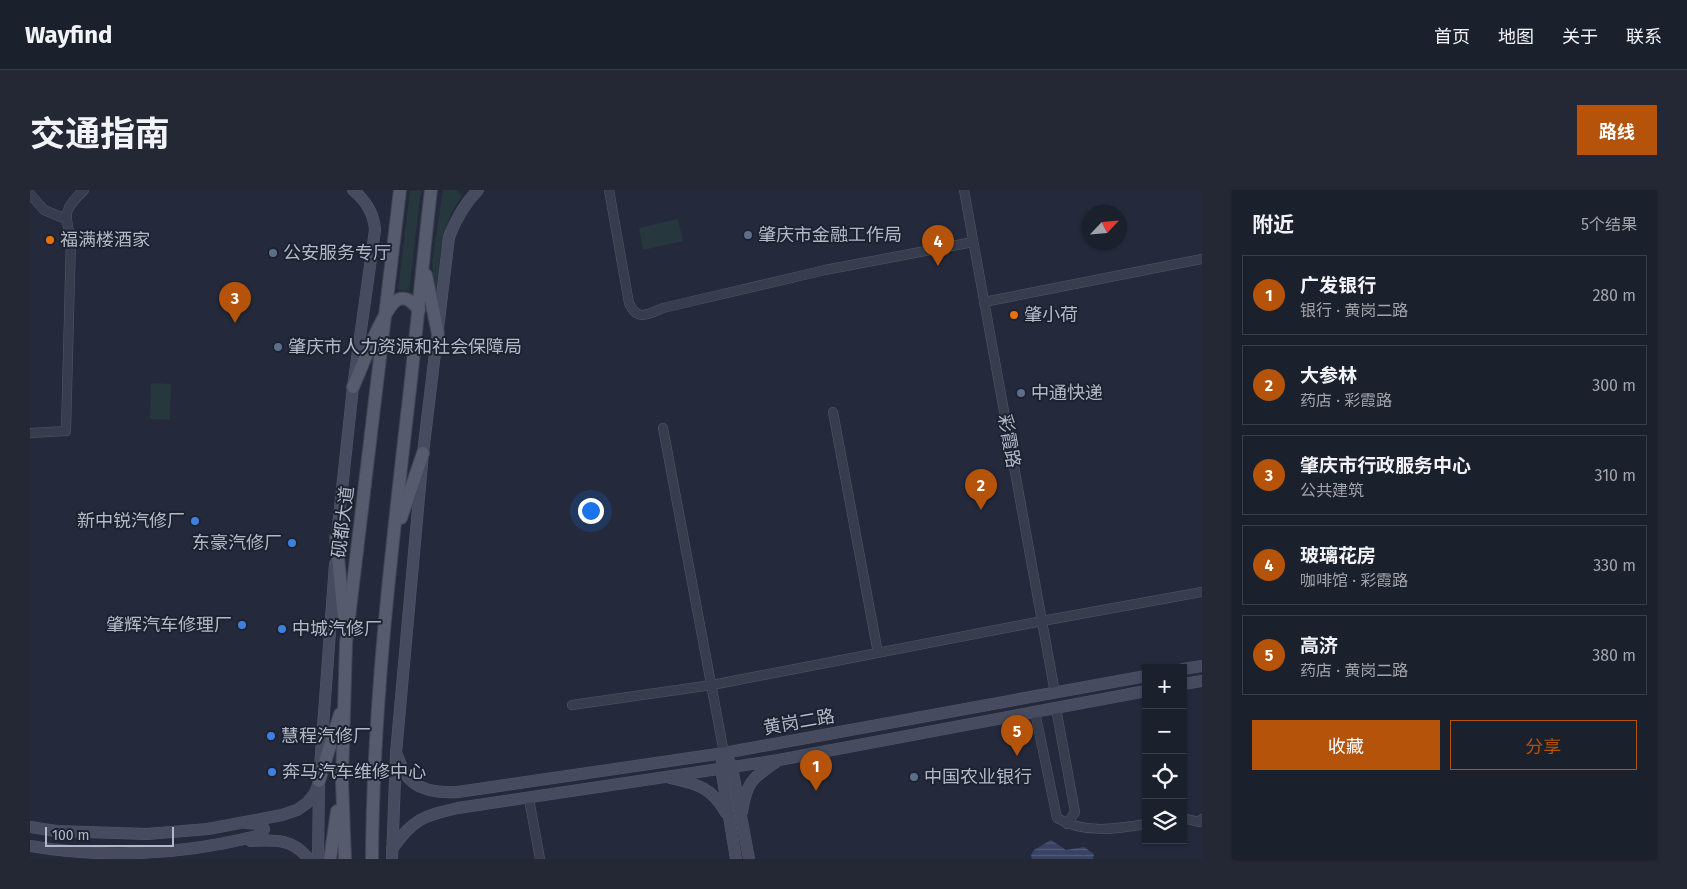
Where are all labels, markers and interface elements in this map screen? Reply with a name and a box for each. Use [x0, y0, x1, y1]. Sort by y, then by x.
text: Wayfind [25, 21, 112, 49]
text: 首页 [1434, 26, 1470, 48]
text: 地图 [1498, 26, 1534, 48]
text: 关于 [1562, 26, 1598, 48]
text: 联系 [1626, 26, 1662, 48]
button: 路线 [1577, 105, 1657, 155]
text: 交通指南 [30, 113, 170, 155]
north arrow [1082, 205, 1127, 250]
text: 附近 [1252, 212, 1294, 238]
text: 5个结果 [1581, 215, 1637, 234]
place label: 肇庆市金融工作局 [758, 224, 902, 246]
pin: 4 [922, 225, 954, 266]
place label: 福满楼酒家 [60, 229, 150, 251]
marker: 肇庆市金融工作局 [742, 229, 754, 241]
marker: 福满楼酒家 [44, 234, 56, 246]
place label: 公安服务专厅 [283, 242, 391, 264]
marker: 公安服务专厅 [267, 247, 279, 259]
text: 广发银行 [1300, 274, 1376, 297]
pin: 3 [219, 282, 251, 323]
text: 1 [1265, 286, 1273, 305]
text: 280 m [1592, 286, 1636, 305]
text: 银行 · 黄岗二路 [1300, 301, 1408, 320]
place label: 肇小荷 [1024, 304, 1078, 326]
marker: 肇小荷 [1008, 309, 1020, 321]
place label: 肇庆市人力资源和社会保障局 [288, 336, 522, 358]
marker: 肇庆市人力资源和社会保障局 [272, 341, 284, 353]
text: 大参林 [1300, 364, 1357, 387]
text: 2 [1265, 376, 1273, 395]
text: 300 m [1592, 376, 1636, 395]
place label: 中通快递 [1031, 382, 1103, 404]
marker: 中通快递 [1015, 387, 1027, 399]
text: 药店 · 彩霞路 [1300, 391, 1392, 410]
street label: 彩霞路 [993, 413, 1025, 469]
text: 肇庆市行政服务中心 [1300, 454, 1471, 477]
text: 3 [1265, 466, 1273, 485]
text: 310 m [1595, 466, 1636, 485]
pin: 2 [965, 469, 997, 510]
text: 公共建筑 [1300, 481, 1364, 500]
street label: 砚都大道 [328, 485, 358, 559]
your location [578, 498, 604, 524]
place label: 新中锐汽修厂 [77, 510, 185, 532]
marker: 新中锐汽修厂 [189, 515, 201, 527]
place label: 东豪汽修厂 [192, 532, 282, 554]
marker: 东豪汽修厂 [286, 537, 298, 549]
text: 玻璃花房 [1300, 544, 1376, 567]
text: 4 [1264, 556, 1274, 575]
text: 330 m [1593, 556, 1636, 575]
text: 咖啡馆 · 彩霞路 [1300, 571, 1408, 590]
place label: 肇辉汽车修理厂 [106, 614, 232, 636]
place label: 中城汽修厂 [292, 618, 382, 640]
marker: 肇辉汽车修理厂 [236, 619, 248, 631]
marker: 中城汽修厂 [276, 623, 288, 635]
text: 高济 [1300, 634, 1338, 657]
text: 5 [1265, 646, 1273, 665]
text: 380 m [1592, 646, 1636, 665]
text: 药店 · 黄岗二路 [1300, 661, 1408, 680]
map controls [1142, 664, 1187, 844]
button: + [1142, 664, 1187, 709]
street label: 黄岗二路 [762, 705, 836, 739]
button: − [1142, 709, 1187, 754]
pin: 5 [1001, 715, 1033, 756]
button: 收藏 [1252, 720, 1440, 770]
button: 分享 [1450, 720, 1637, 770]
place label: 慧程汽修厂 [281, 725, 371, 747]
marker: 慧程汽修厂 [265, 730, 277, 742]
pin: 1 [800, 750, 832, 791]
button: locate [1142, 754, 1187, 799]
place label: 奔马汽车维修中心 [282, 761, 426, 783]
marker: 奔马汽车维修中心 [266, 766, 278, 778]
place label: 中国农业银行 [924, 766, 1032, 788]
marker: 中国农业银行 [908, 771, 920, 783]
button: layers [1142, 799, 1187, 844]
scale bar [45, 824, 174, 847]
text: 100 m [52, 827, 89, 844]

